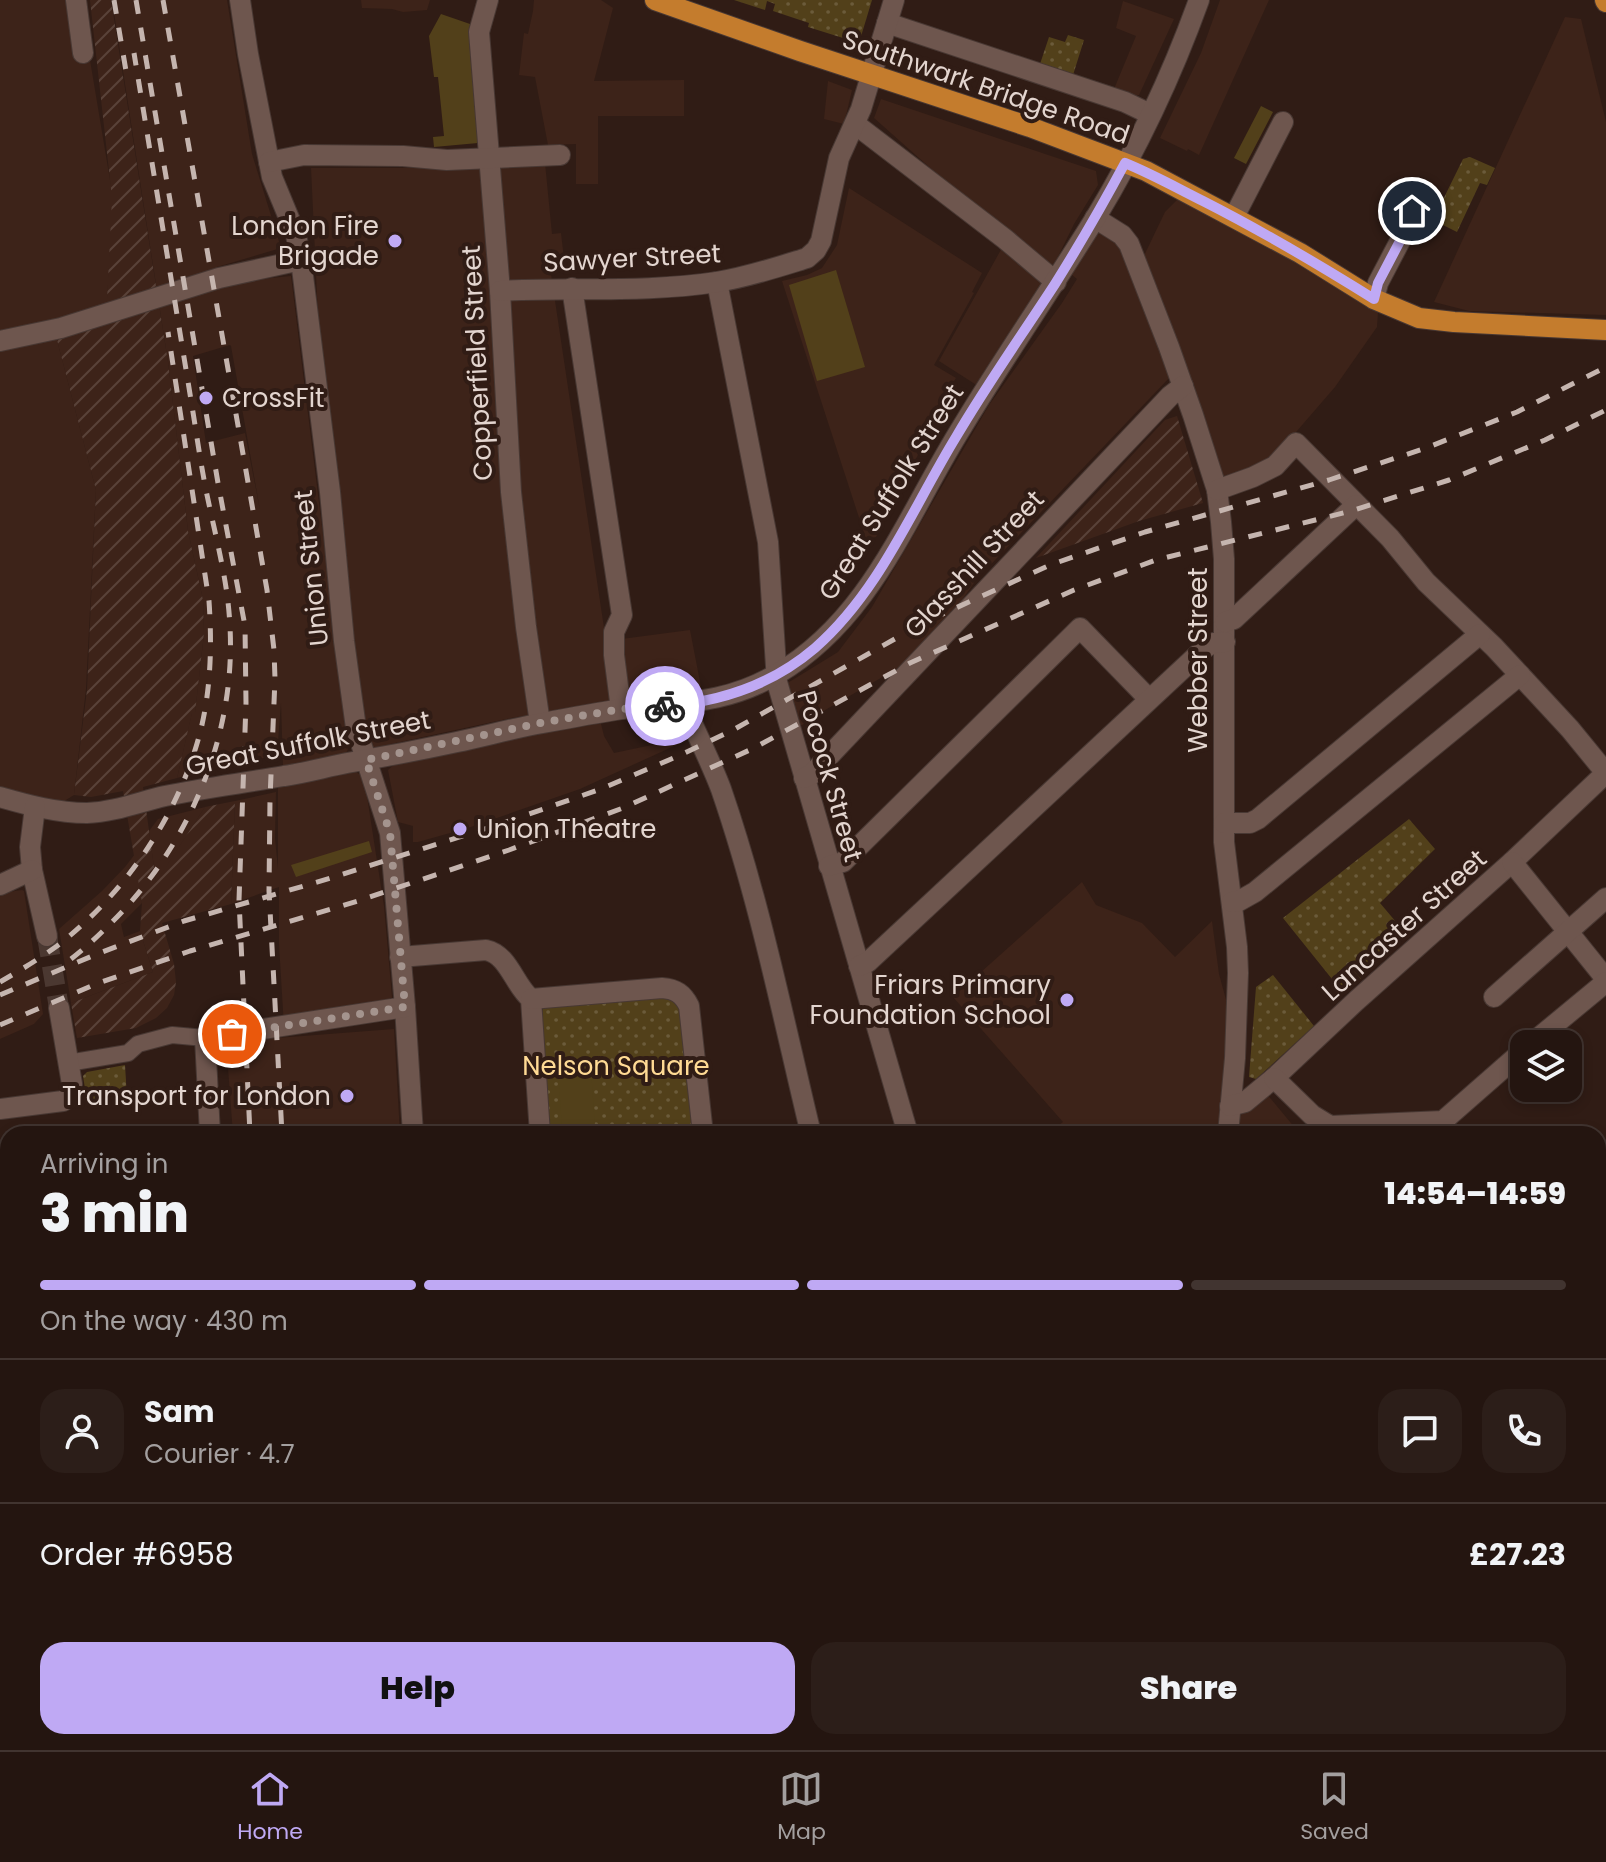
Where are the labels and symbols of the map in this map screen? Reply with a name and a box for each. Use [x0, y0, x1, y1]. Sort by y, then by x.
street label: Southwark Bridge Road [838, 21, 1134, 153]
pin [1378, 177, 1446, 245]
place label: London Fire Brigade [231, 208, 379, 274]
marker: London Fire Brigade [386, 232, 404, 250]
street label: Sawyer Street [542, 235, 722, 281]
street label: Copperfield Street [453, 244, 501, 482]
street label: Great Suffolk Street [810, 377, 972, 607]
place label: CrossFit [222, 380, 325, 416]
marker: CrossFit [197, 389, 215, 407]
street label: Glasshill Street [896, 482, 1052, 646]
street label: Union Street [285, 488, 337, 648]
street label: Webber Street [1180, 567, 1216, 753]
courier [625, 666, 705, 746]
street label: Pocock Street [788, 686, 872, 866]
street label: Great Suffolk Street [183, 702, 433, 784]
place label: Union Theatre [476, 811, 657, 847]
marker: Union Theatre [451, 820, 469, 838]
street label: Lancaster Street [1314, 841, 1494, 1009]
place label: Friars Primary Foundation School [809, 967, 1051, 1033]
marker: Friars Primary Foundation School [1058, 991, 1076, 1009]
pin [198, 1000, 266, 1068]
park label: Nelson Square [522, 1048, 710, 1084]
place label: Transport for London [62, 1078, 331, 1114]
marker: Transport for London [338, 1087, 356, 1105]

